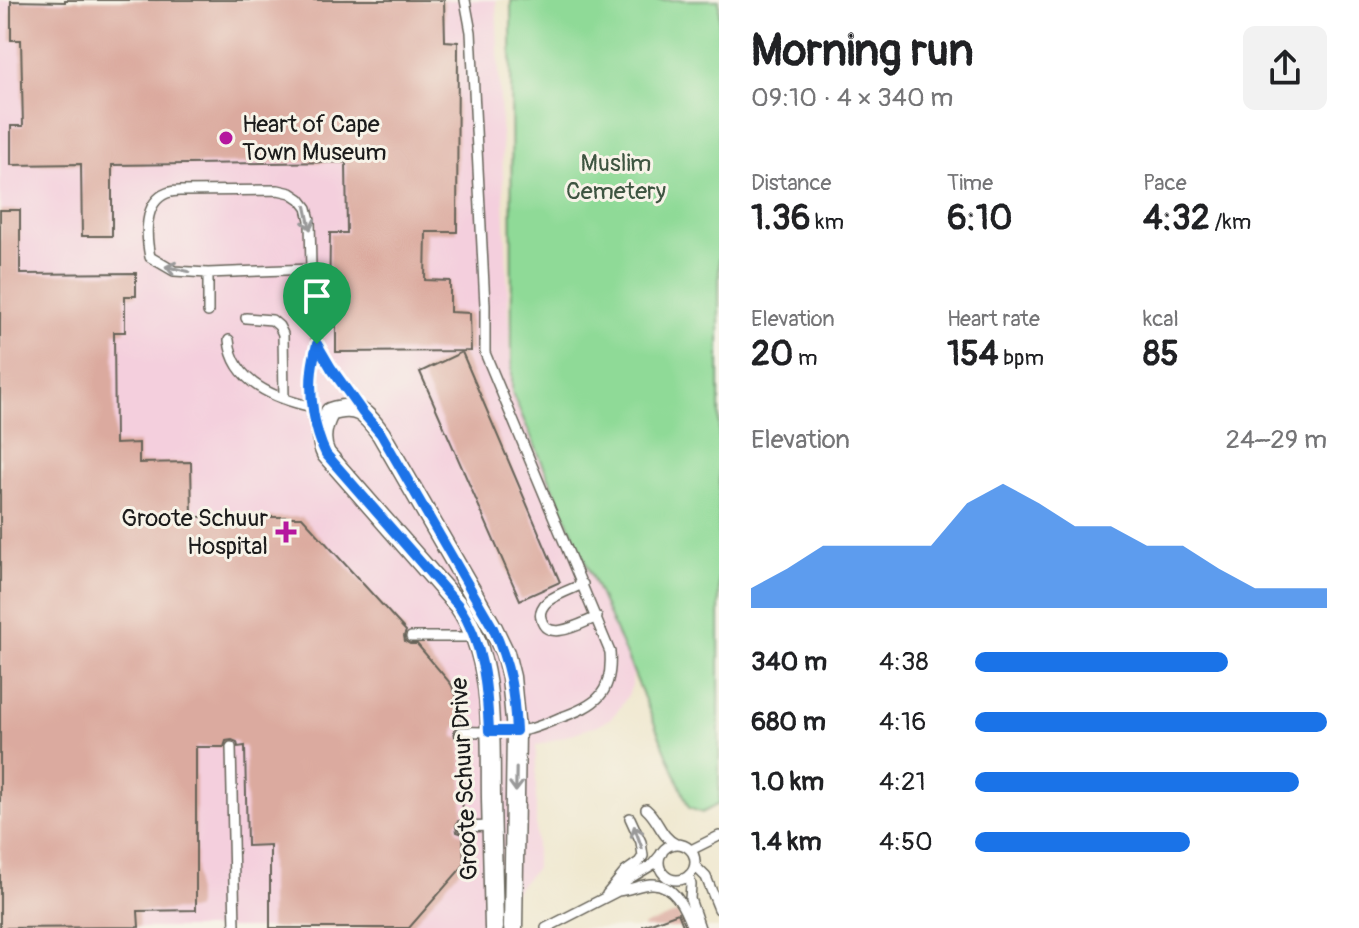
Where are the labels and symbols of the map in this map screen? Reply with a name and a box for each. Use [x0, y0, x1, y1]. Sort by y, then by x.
place label: Heart of Cape Town Museum [242, 110, 386, 167]
marker: Heart of Cape Town Museum [217, 129, 235, 147]
park label: Muslim Cemetery [566, 149, 666, 206]
one-way arrow [301, 205, 316, 231]
one-way arrow [165, 261, 191, 276]
pin [283, 262, 351, 344]
place label: Groote Schuur Hospital [121, 504, 268, 561]
marker: Groote Schuur Hospital [275, 521, 297, 543]
street label: Groote Schuur Drive [445, 677, 484, 881]
one-way arrow [508, 766, 524, 793]
one-way arrow [629, 825, 644, 850]

